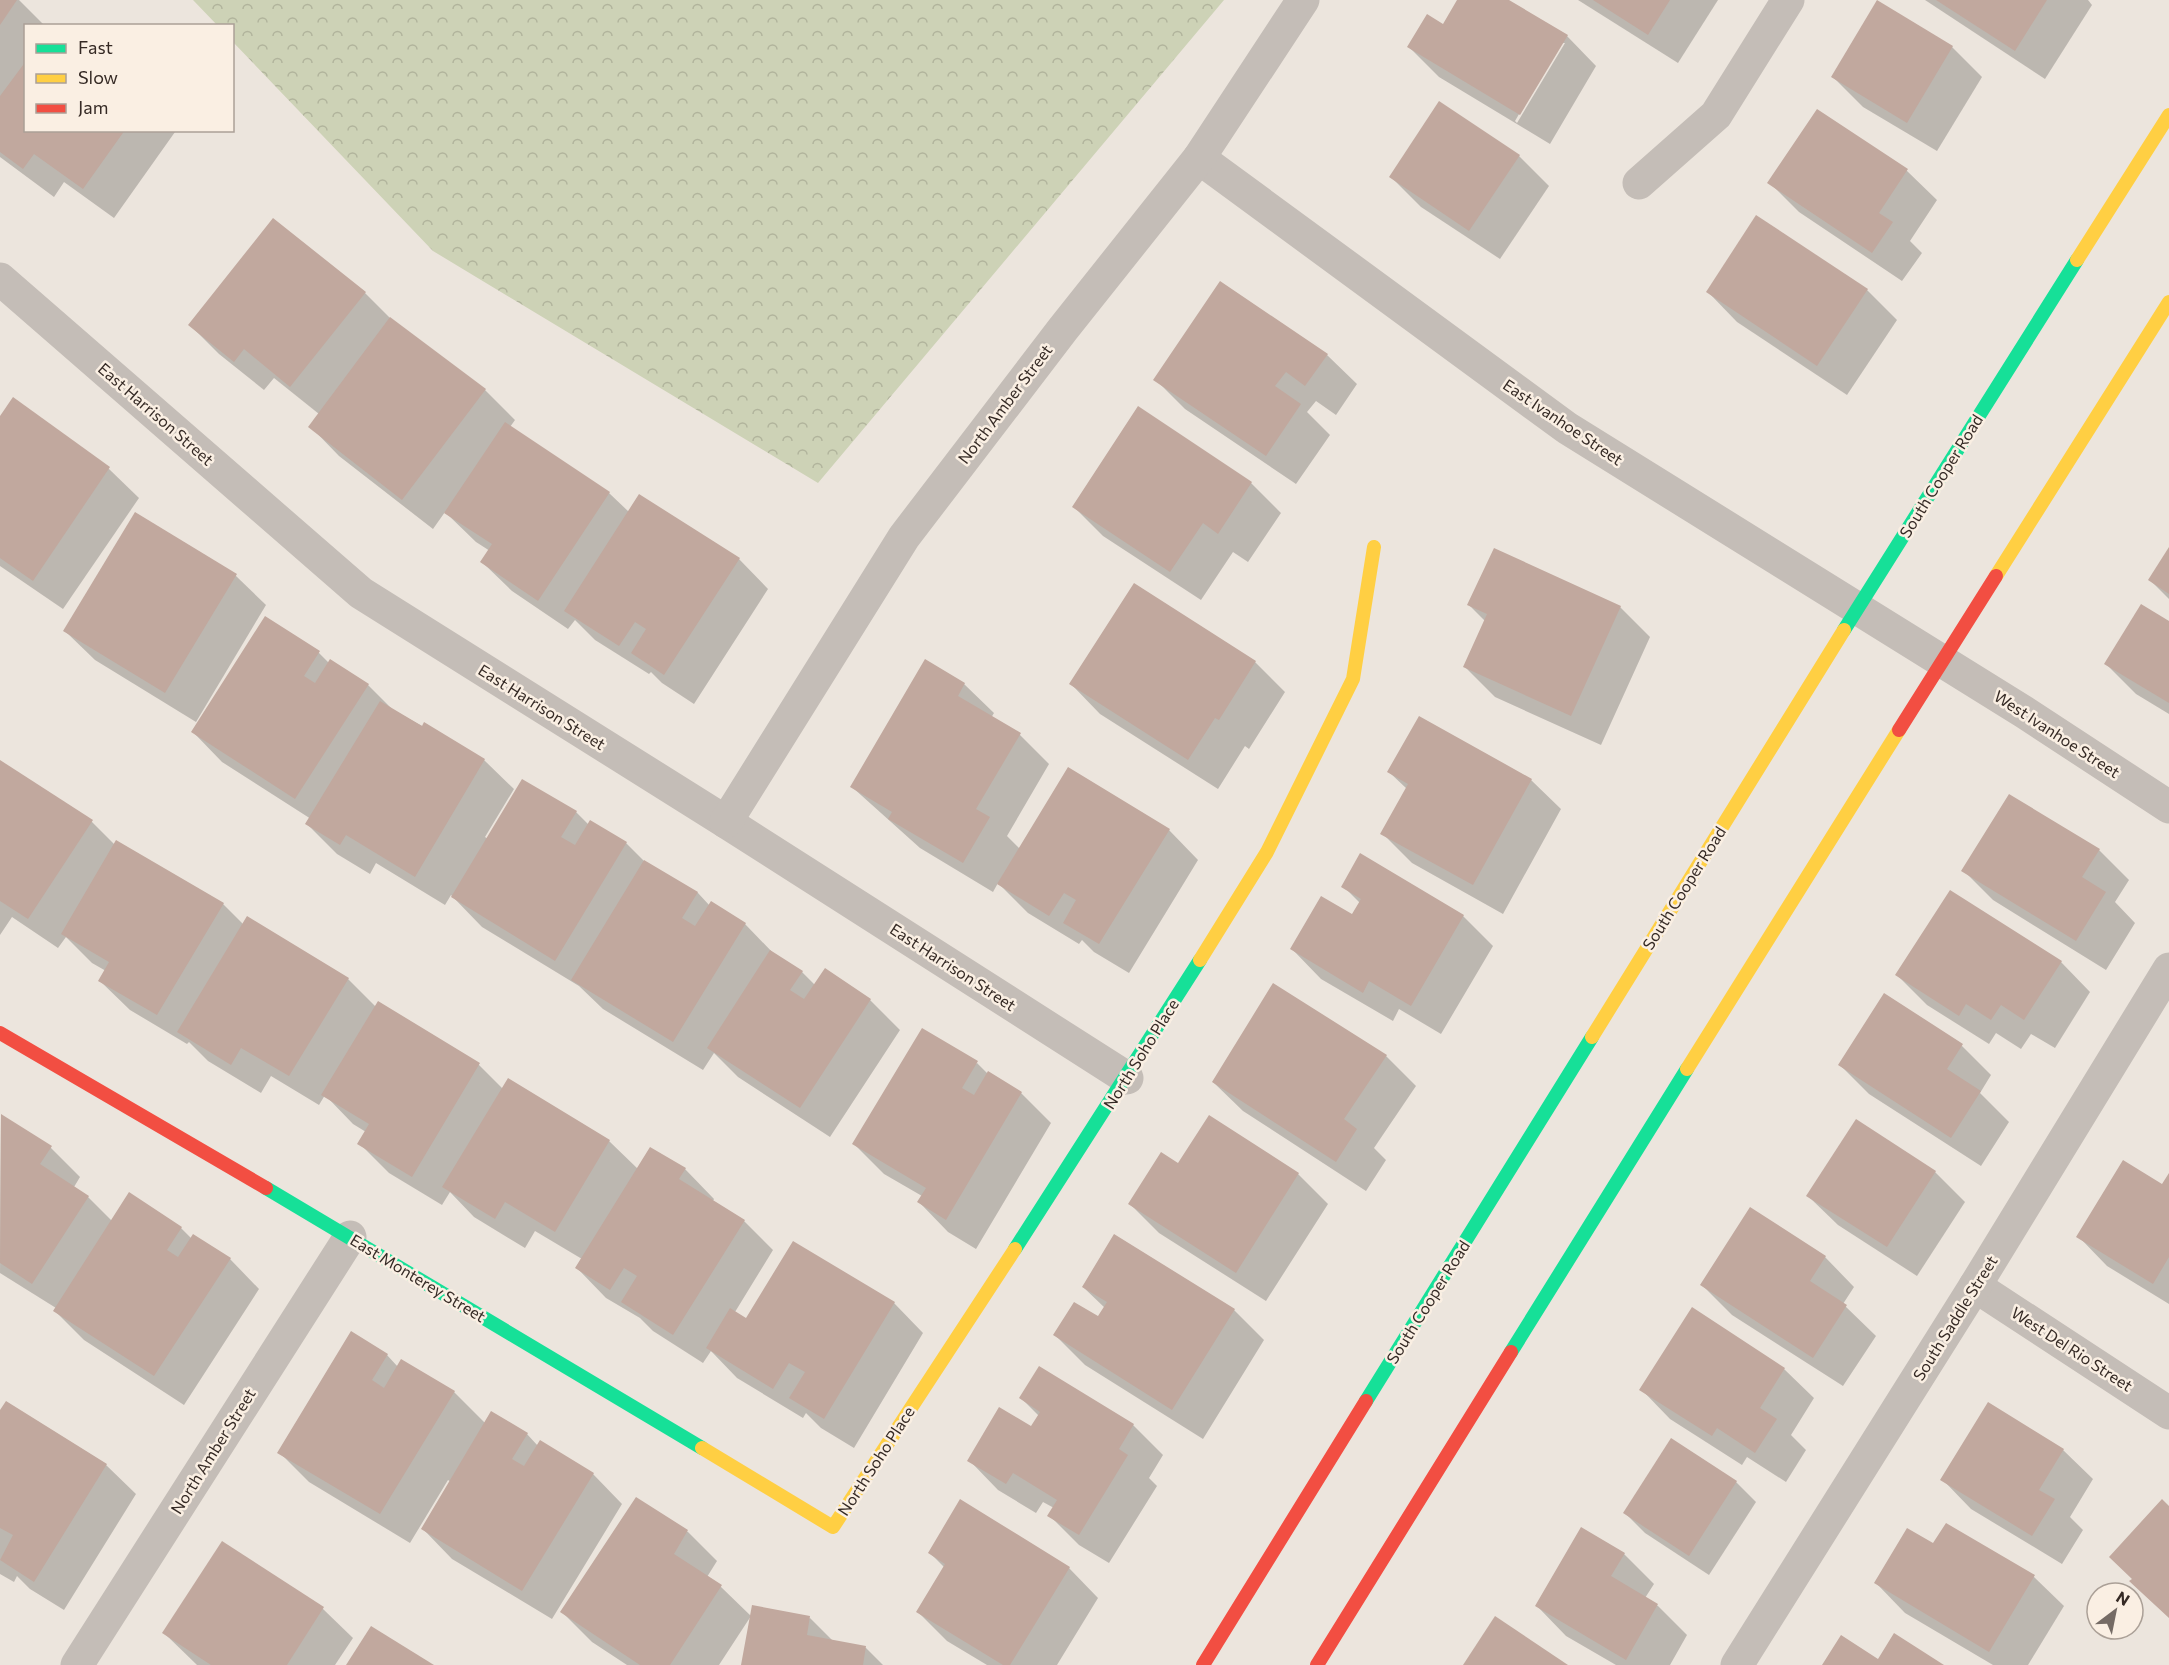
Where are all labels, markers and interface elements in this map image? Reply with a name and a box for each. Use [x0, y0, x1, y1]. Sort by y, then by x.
legend [24, 24, 234, 132]
text: Fast [78, 36, 113, 58]
text: Slow [78, 66, 118, 88]
text: Jam [78, 96, 108, 118]
street label: North Amber Street [954, 340, 1056, 467]
street label: East Harrison Street [95, 358, 218, 469]
street label: East Ivanhoe Street [1500, 375, 1627, 469]
street label: South Cooper Road [1895, 411, 1986, 541]
street label: East Harrison Street [475, 660, 610, 754]
street label: West Ivanhoe Street [1991, 686, 2124, 782]
street label: South Cooper Road [1638, 823, 1729, 953]
street label: East Harrison Street [887, 919, 1020, 1015]
street label: North Soho Place [1099, 995, 1182, 1112]
street label: East Monterey Street [347, 1230, 490, 1326]
street label: South Cooper Road [1382, 1237, 1473, 1367]
street label: South Saddle Street [1908, 1251, 2001, 1384]
street label: West Del Rio Street [2008, 1302, 2137, 1395]
street label: North Amber Street [166, 1384, 259, 1517]
street label: North Soho Place [833, 1403, 918, 1519]
north arrow [2085, 1581, 2145, 1641]
text: N [2113, 1587, 2133, 1609]

